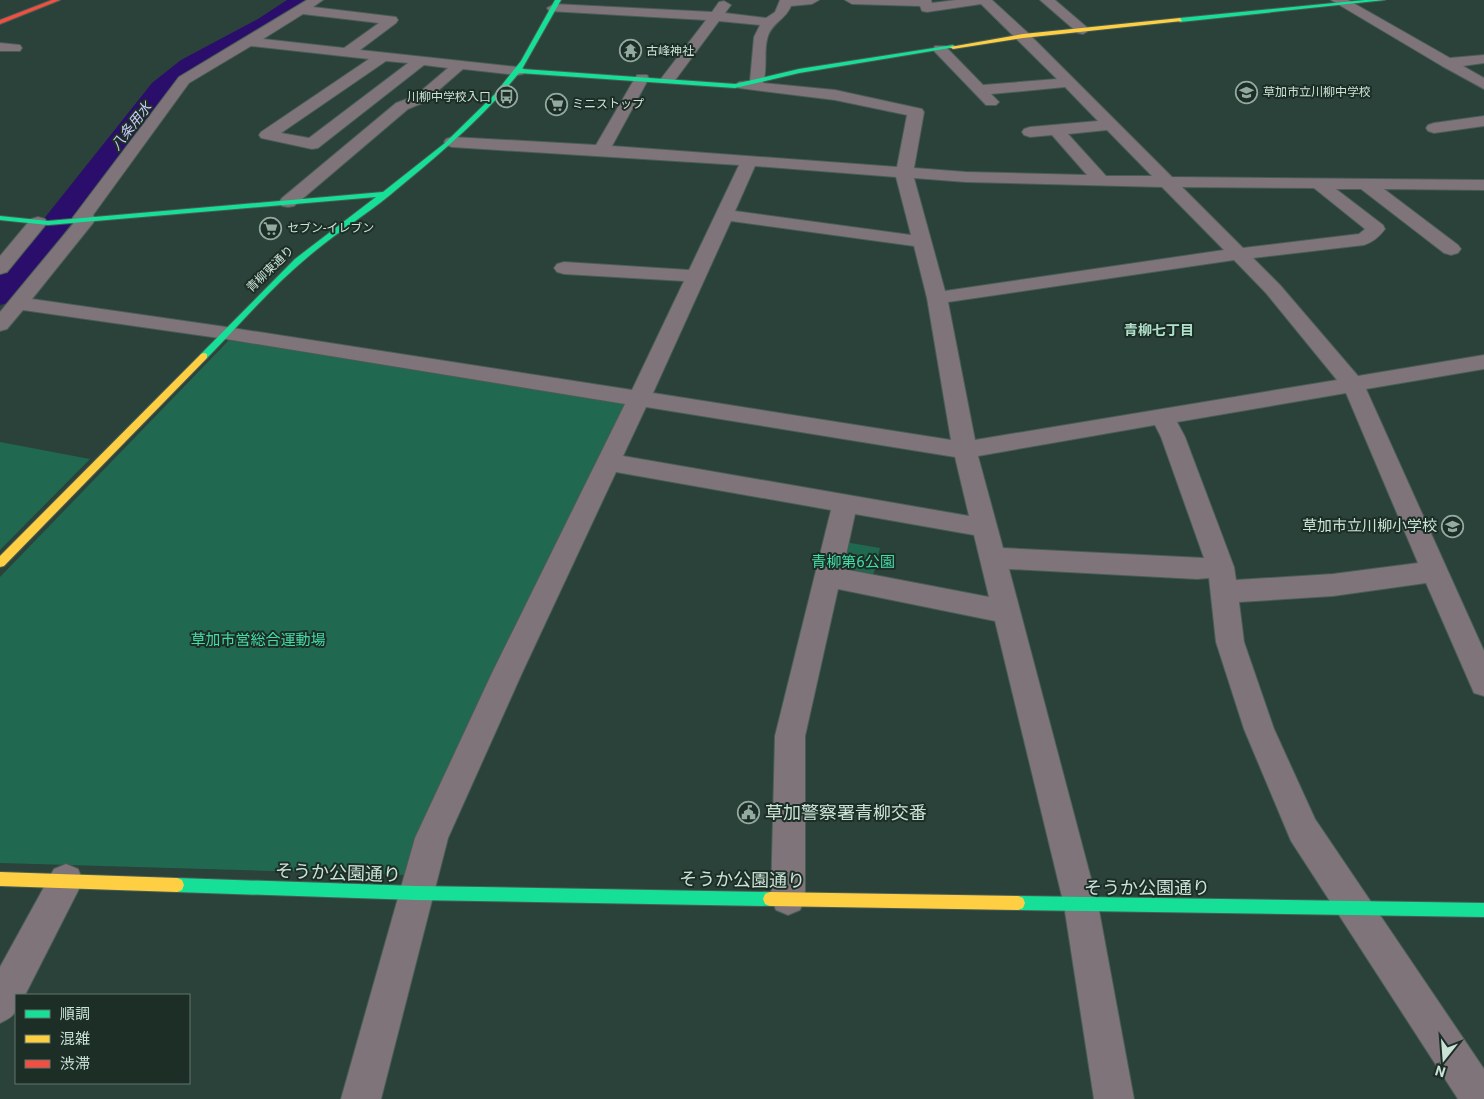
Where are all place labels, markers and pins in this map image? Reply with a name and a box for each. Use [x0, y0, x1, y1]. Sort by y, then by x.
temple icon: 古峰神社 [618, 39, 642, 63]
place label: 古峰神社 [646, 44, 694, 58]
school or university icon: 草加市立川柳中学校 [1235, 80, 1259, 104]
bus stop icon: 川柳中学校入口 [495, 85, 519, 109]
place label: 草加市立川柳中学校 [1263, 85, 1371, 99]
place label: 川柳中学校入口 [407, 90, 491, 104]
supermarket icon: ミニストップ [544, 92, 568, 116]
place label: ミニストップ [572, 97, 644, 111]
supermarket icon: セブン-イレブン [259, 216, 283, 240]
place label: セブン-イレブン [287, 221, 374, 235]
school or university icon: 草加市立川柳小学校 [1441, 514, 1465, 538]
place label: 草加市立川柳小学校 [1302, 517, 1437, 535]
public building icon: 草加警察署青柳交番 [737, 801, 761, 825]
place label: 草加警察署青柳交番 [765, 802, 927, 823]

